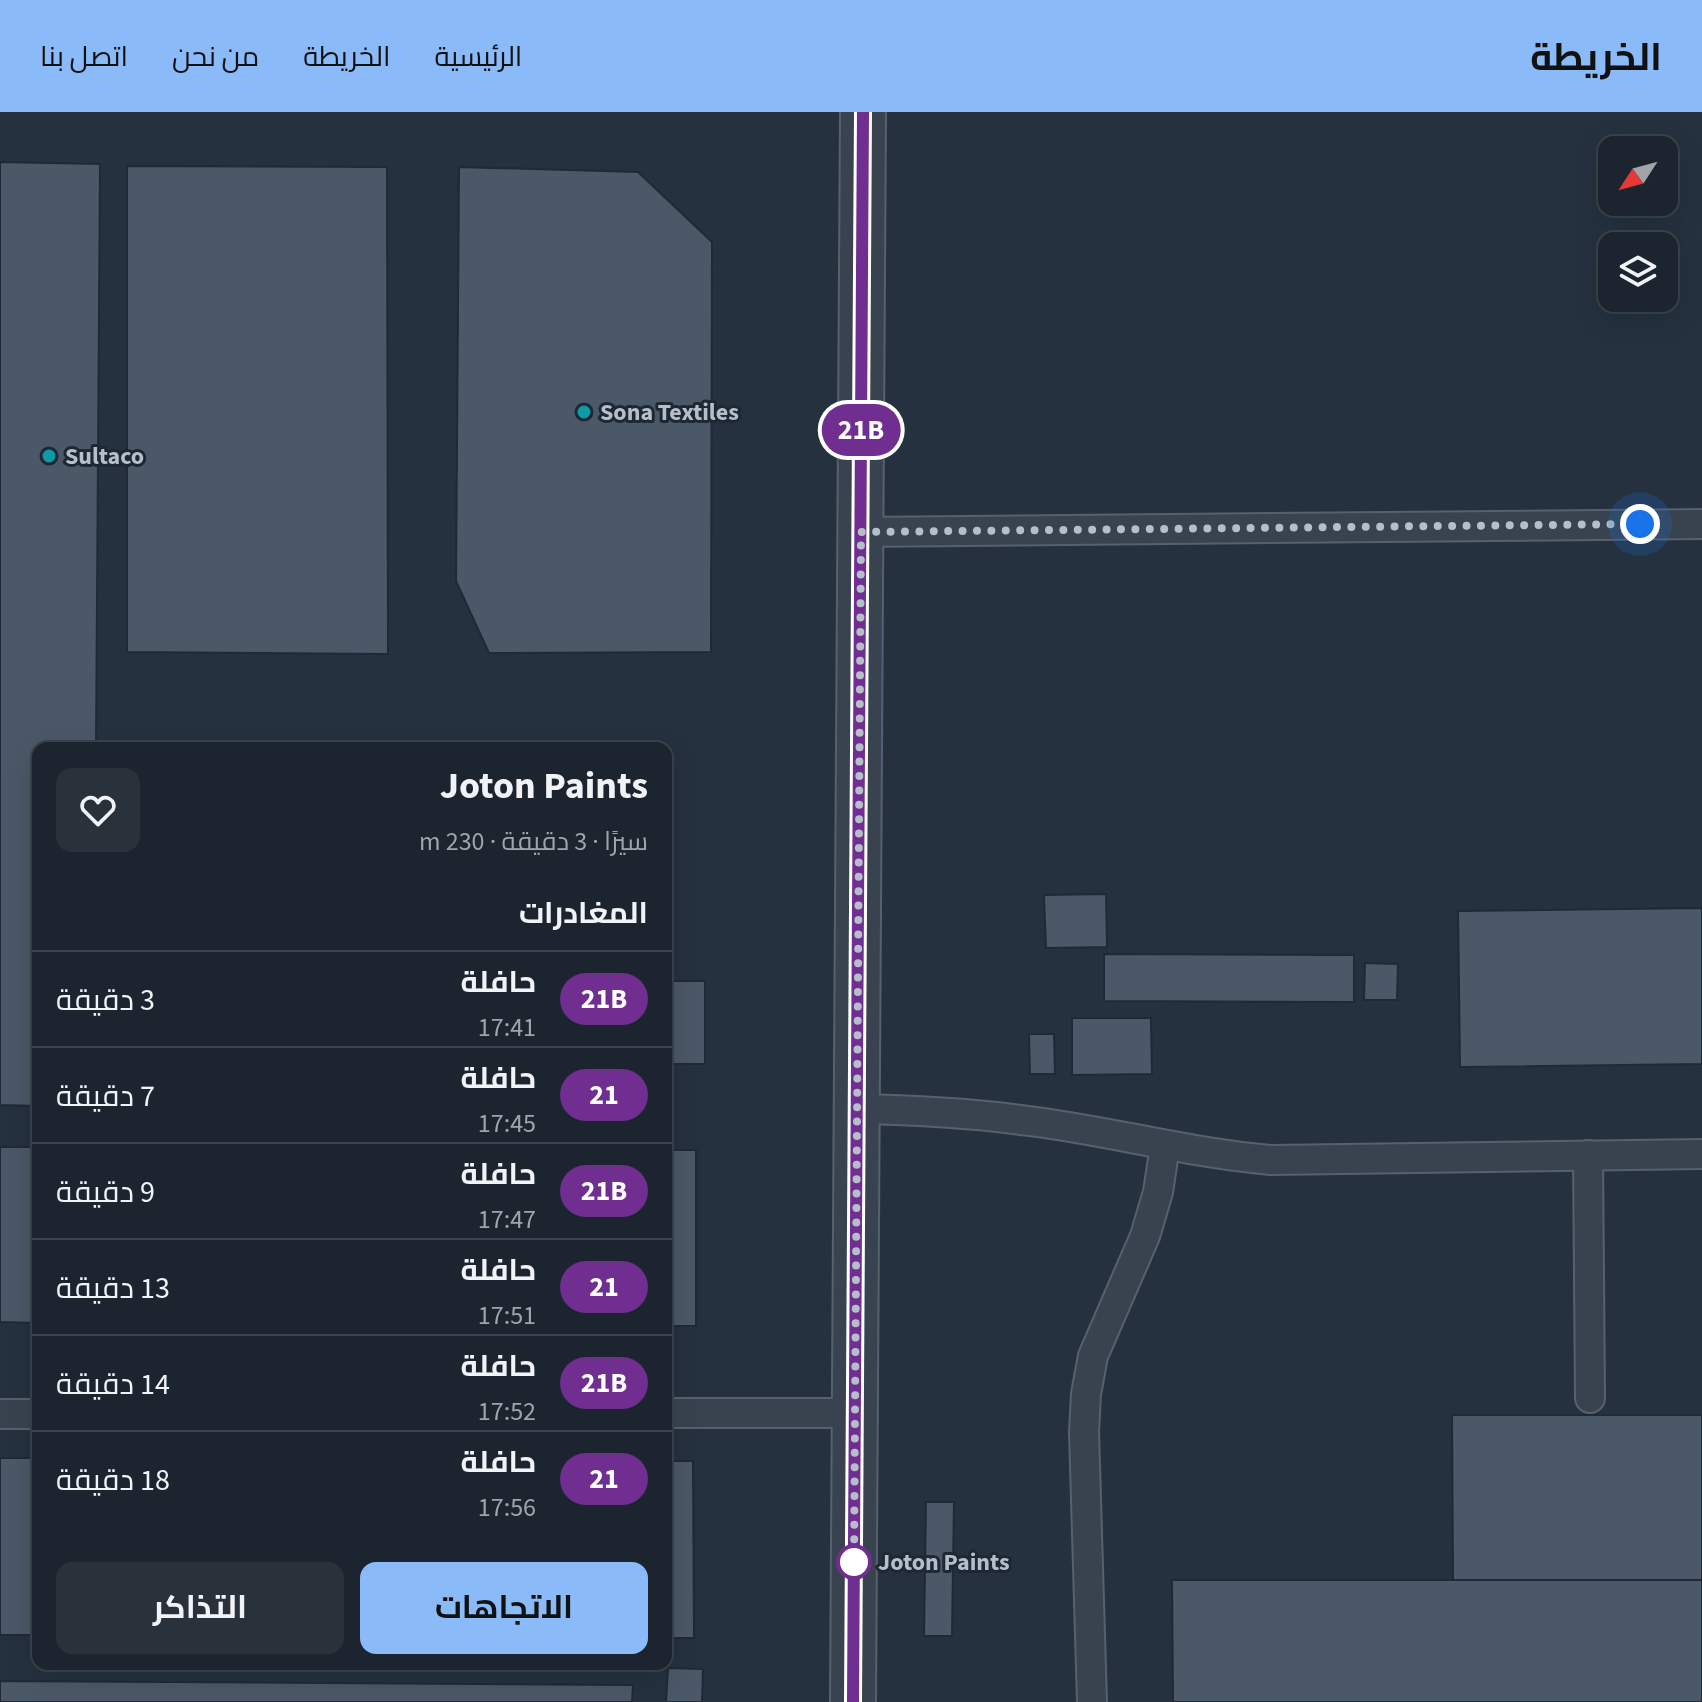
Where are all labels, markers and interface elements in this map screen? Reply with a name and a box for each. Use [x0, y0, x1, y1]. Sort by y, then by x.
text: الخريطة [1530, 31, 1662, 85]
text: اتصل بنا [40, 37, 128, 77]
text: من نحن [172, 37, 259, 77]
text: الخريطة [303, 37, 391, 77]
text: الرئيسية [435, 37, 522, 77]
north arrow [1598, 136, 1678, 216]
map controls [1598, 136, 1678, 312]
button: layers [1598, 232, 1678, 312]
place label: Sona Textiles [600, 395, 739, 430]
marker: Sona Textiles [575, 403, 593, 421]
line badge: 21B [815, 404, 907, 456]
text: 21B [838, 410, 884, 450]
place label: Sultaco [65, 439, 144, 474]
marker: Sultaco [40, 447, 58, 465]
your location [1620, 504, 1660, 544]
text: Joton Paints [440, 759, 648, 813]
button: heart [56, 768, 140, 852]
text: سيرًا · 3 دقيقة · 230 m [419, 823, 648, 860]
text: المغادرات [519, 892, 648, 935]
text: حافلة [461, 961, 536, 1004]
text: 3 دقيقة [56, 979, 155, 1022]
text: 21B [581, 979, 627, 1019]
text: 17:41 [478, 1009, 536, 1046]
text: حافلة [461, 1057, 536, 1100]
text: 7 دقيقة [56, 1075, 155, 1118]
text: 21 [589, 1075, 619, 1115]
text: 17:45 [478, 1105, 536, 1142]
text: حافلة [461, 1153, 536, 1196]
text: 9 دقيقة [56, 1171, 155, 1214]
text: 21B [581, 1171, 627, 1211]
text: 17:47 [478, 1201, 536, 1238]
text: حافلة [461, 1249, 536, 1292]
text: 13 دقيقة [56, 1267, 170, 1310]
text: 21 [589, 1267, 619, 1307]
text: 17:51 [478, 1297, 536, 1334]
text: حافلة [461, 1345, 536, 1388]
text: 14 دقيقة [56, 1363, 170, 1406]
text: 21B [581, 1363, 627, 1403]
text: 17:52 [478, 1393, 536, 1430]
text: حافلة [461, 1441, 536, 1484]
text: 18 دقيقة [56, 1459, 170, 1502]
text: 21 [589, 1459, 619, 1499]
text: 17:56 [478, 1489, 536, 1526]
marker: Joton Paints [837, 1545, 871, 1579]
place label: Joton Paints [878, 1545, 1010, 1580]
button: التذاكر [56, 1562, 344, 1654]
button: الاتجاهات [360, 1562, 648, 1654]

